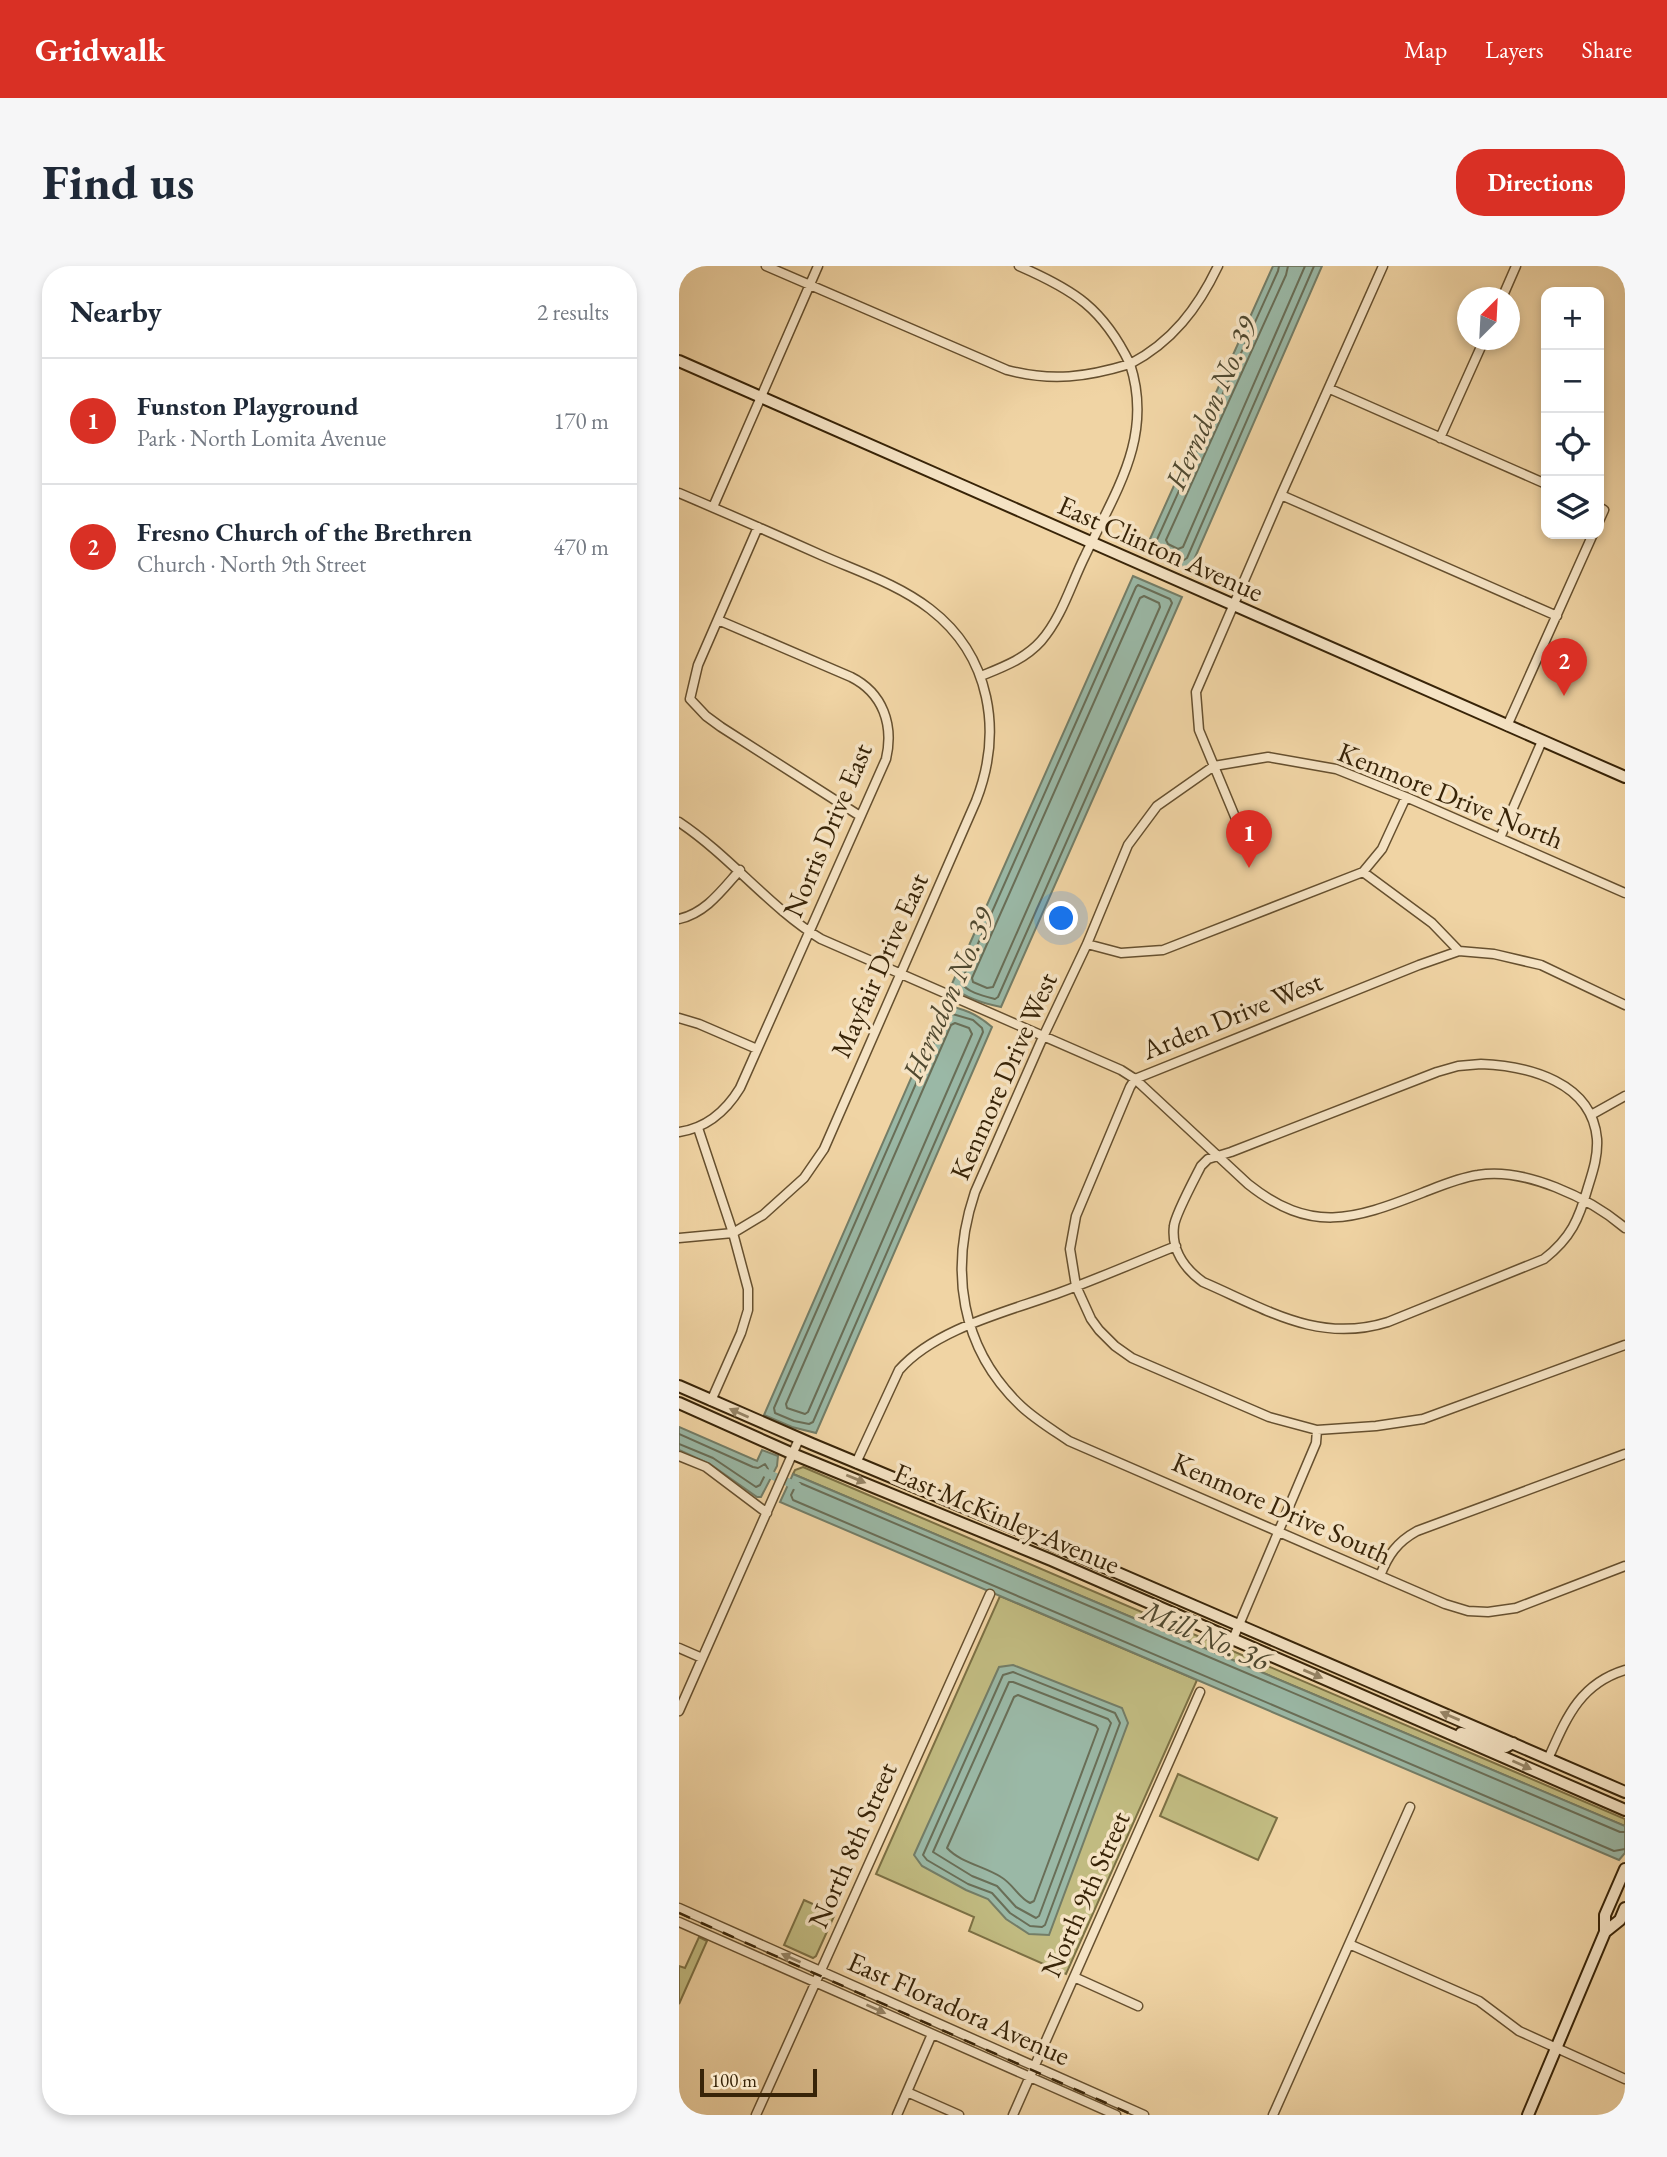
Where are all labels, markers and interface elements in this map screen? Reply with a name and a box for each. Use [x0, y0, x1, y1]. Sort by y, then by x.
text: Gridwalk [35, 28, 165, 71]
text: Map [1404, 34, 1447, 65]
text: Layers [1485, 34, 1544, 65]
text: Share [1582, 34, 1632, 65]
button: Directions [1456, 149, 1625, 216]
text: Find us [42, 150, 194, 214]
north arrow [1457, 287, 1520, 350]
map controls [1541, 287, 1604, 539]
button: + [1541, 287, 1604, 350]
text: Nearby [70, 292, 162, 331]
text: 2 results [537, 297, 609, 327]
water label: Herndon No. 39 [1155, 309, 1267, 496]
button: − [1541, 350, 1604, 413]
text: Funston Playground [137, 389, 359, 423]
text: 1 [87, 406, 99, 436]
text: 170 m [553, 406, 609, 436]
button: locate [1541, 413, 1604, 476]
text: Park · North Lomita Avenue [137, 423, 386, 453]
button: layers [1541, 476, 1604, 539]
street label: East Clinton Avenue [1053, 487, 1269, 609]
text: Fresno Church of the Brethren [137, 515, 472, 549]
text: 2 [87, 532, 99, 562]
text: 470 m [553, 532, 609, 562]
text: Church · North 9th Street [137, 549, 366, 579]
pin: 2 [1541, 638, 1587, 696]
street label: Kenmore Drive North [1333, 733, 1569, 857]
street label: Norris Drive East [774, 737, 880, 923]
pin: 1 [1226, 810, 1272, 868]
street label: Mayfair Drive East [822, 867, 936, 1063]
water label: Herndon No. 39 [892, 900, 1004, 1087]
your location [1044, 901, 1078, 935]
street label: Arden Drive West [1136, 962, 1328, 1068]
street label: Kenmore Drive West [941, 966, 1065, 1185]
one-way arrow [728, 1407, 749, 1418]
street label: Kenmore Drive South [1167, 1443, 1397, 1573]
street label: East McKinley Avenue [888, 1454, 1126, 1582]
one-way arrow [846, 1474, 867, 1485]
water label: Mill No. 36 [1134, 1590, 1280, 1681]
one-way arrow [1303, 1669, 1324, 1680]
one-way arrow [1440, 1710, 1460, 1722]
street label: North 8th Street [799, 1756, 905, 1934]
one-way arrow [1512, 1759, 1532, 1771]
street label: North 9th Street [1032, 1805, 1138, 1983]
street label: East Floradora Avenue [842, 1943, 1076, 2073]
one-way arrow [780, 1952, 801, 1963]
one-way arrow [866, 2003, 886, 2015]
scale bar [700, 2066, 817, 2098]
text: 100 m [711, 2068, 757, 2093]

